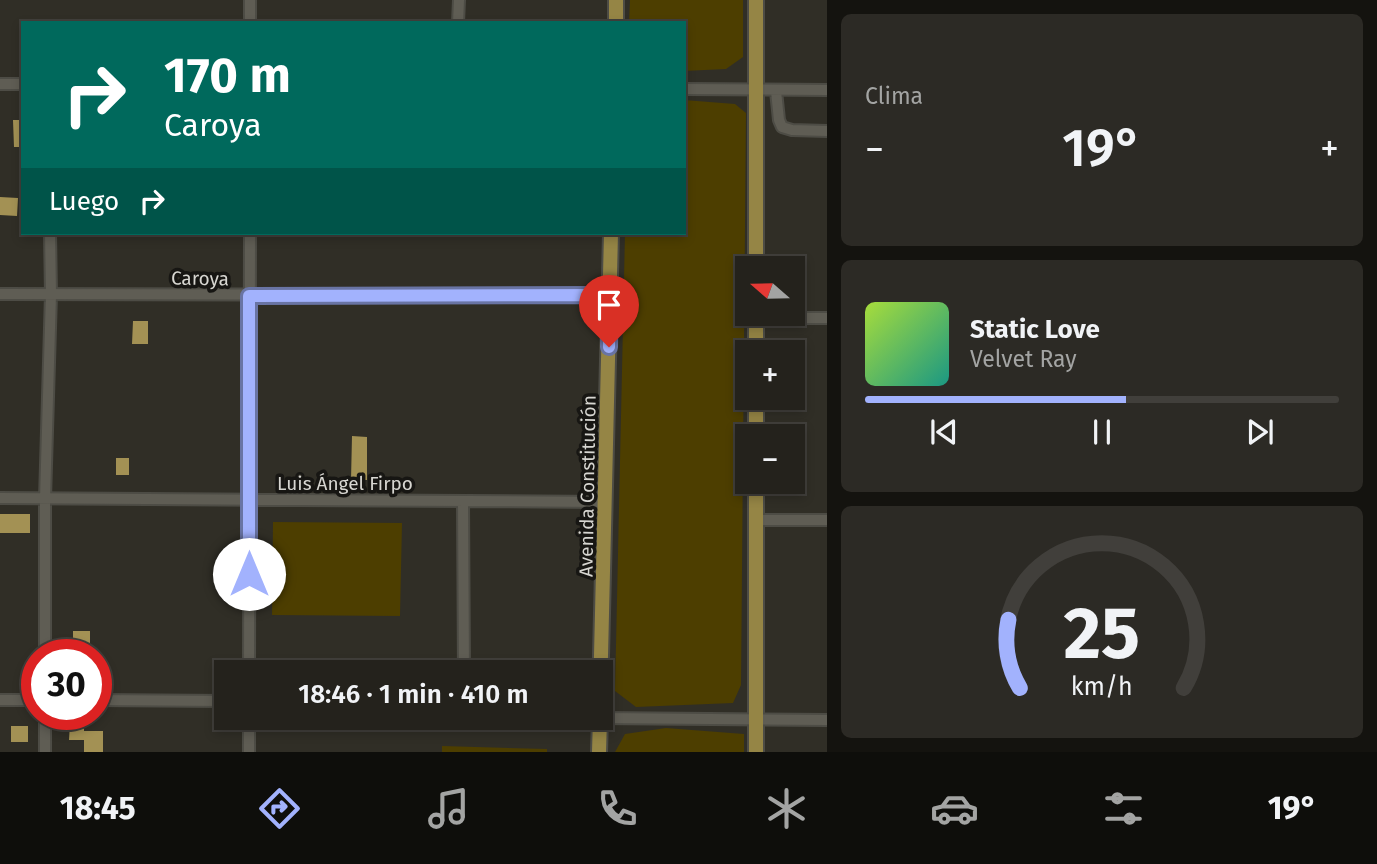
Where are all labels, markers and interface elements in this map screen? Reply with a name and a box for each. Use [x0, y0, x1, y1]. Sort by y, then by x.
text: 170 m [164, 46, 291, 105]
icon: right [49, 49, 140, 140]
text: Clima [865, 82, 923, 110]
text: Caroya [164, 106, 262, 144]
text: 19° [1062, 117, 1142, 180]
text: − [865, 126, 884, 172]
text: + [1320, 126, 1339, 172]
icon: right [133, 182, 171, 220]
text: Luego [49, 186, 119, 217]
north arrow [735, 256, 805, 326]
map controls [735, 256, 805, 494]
street label: Caroya [171, 266, 229, 291]
pin [579, 275, 639, 347]
icon: arrive [590, 286, 628, 324]
text: Static Love [970, 314, 1100, 345]
button: + [735, 340, 805, 410]
text: Velvet Ray [970, 345, 1077, 373]
street label: Avenida Constitución [574, 395, 601, 577]
icon: previous [925, 413, 963, 451]
icon: pause [1083, 413, 1121, 451]
icon: next [1241, 413, 1279, 451]
button: − [735, 424, 805, 494]
street label: Luis Ángel Firpo [277, 472, 413, 495]
position arrow [212, 537, 286, 611]
text: 25 [1064, 590, 1140, 677]
speed limit sign: 30 [21, 639, 112, 730]
text: km/h [1071, 672, 1133, 702]
text: 18:46 · 1 min · 410 m [298, 679, 529, 710]
icon: directions [255, 784, 304, 833]
icon: music [424, 784, 473, 833]
icon: phone [593, 784, 642, 833]
icon: climate [762, 784, 811, 833]
icon: car [930, 784, 979, 833]
icon: filters [1099, 784, 1148, 833]
text: 18:45 [60, 789, 136, 827]
text: 19° [1268, 789, 1317, 827]

